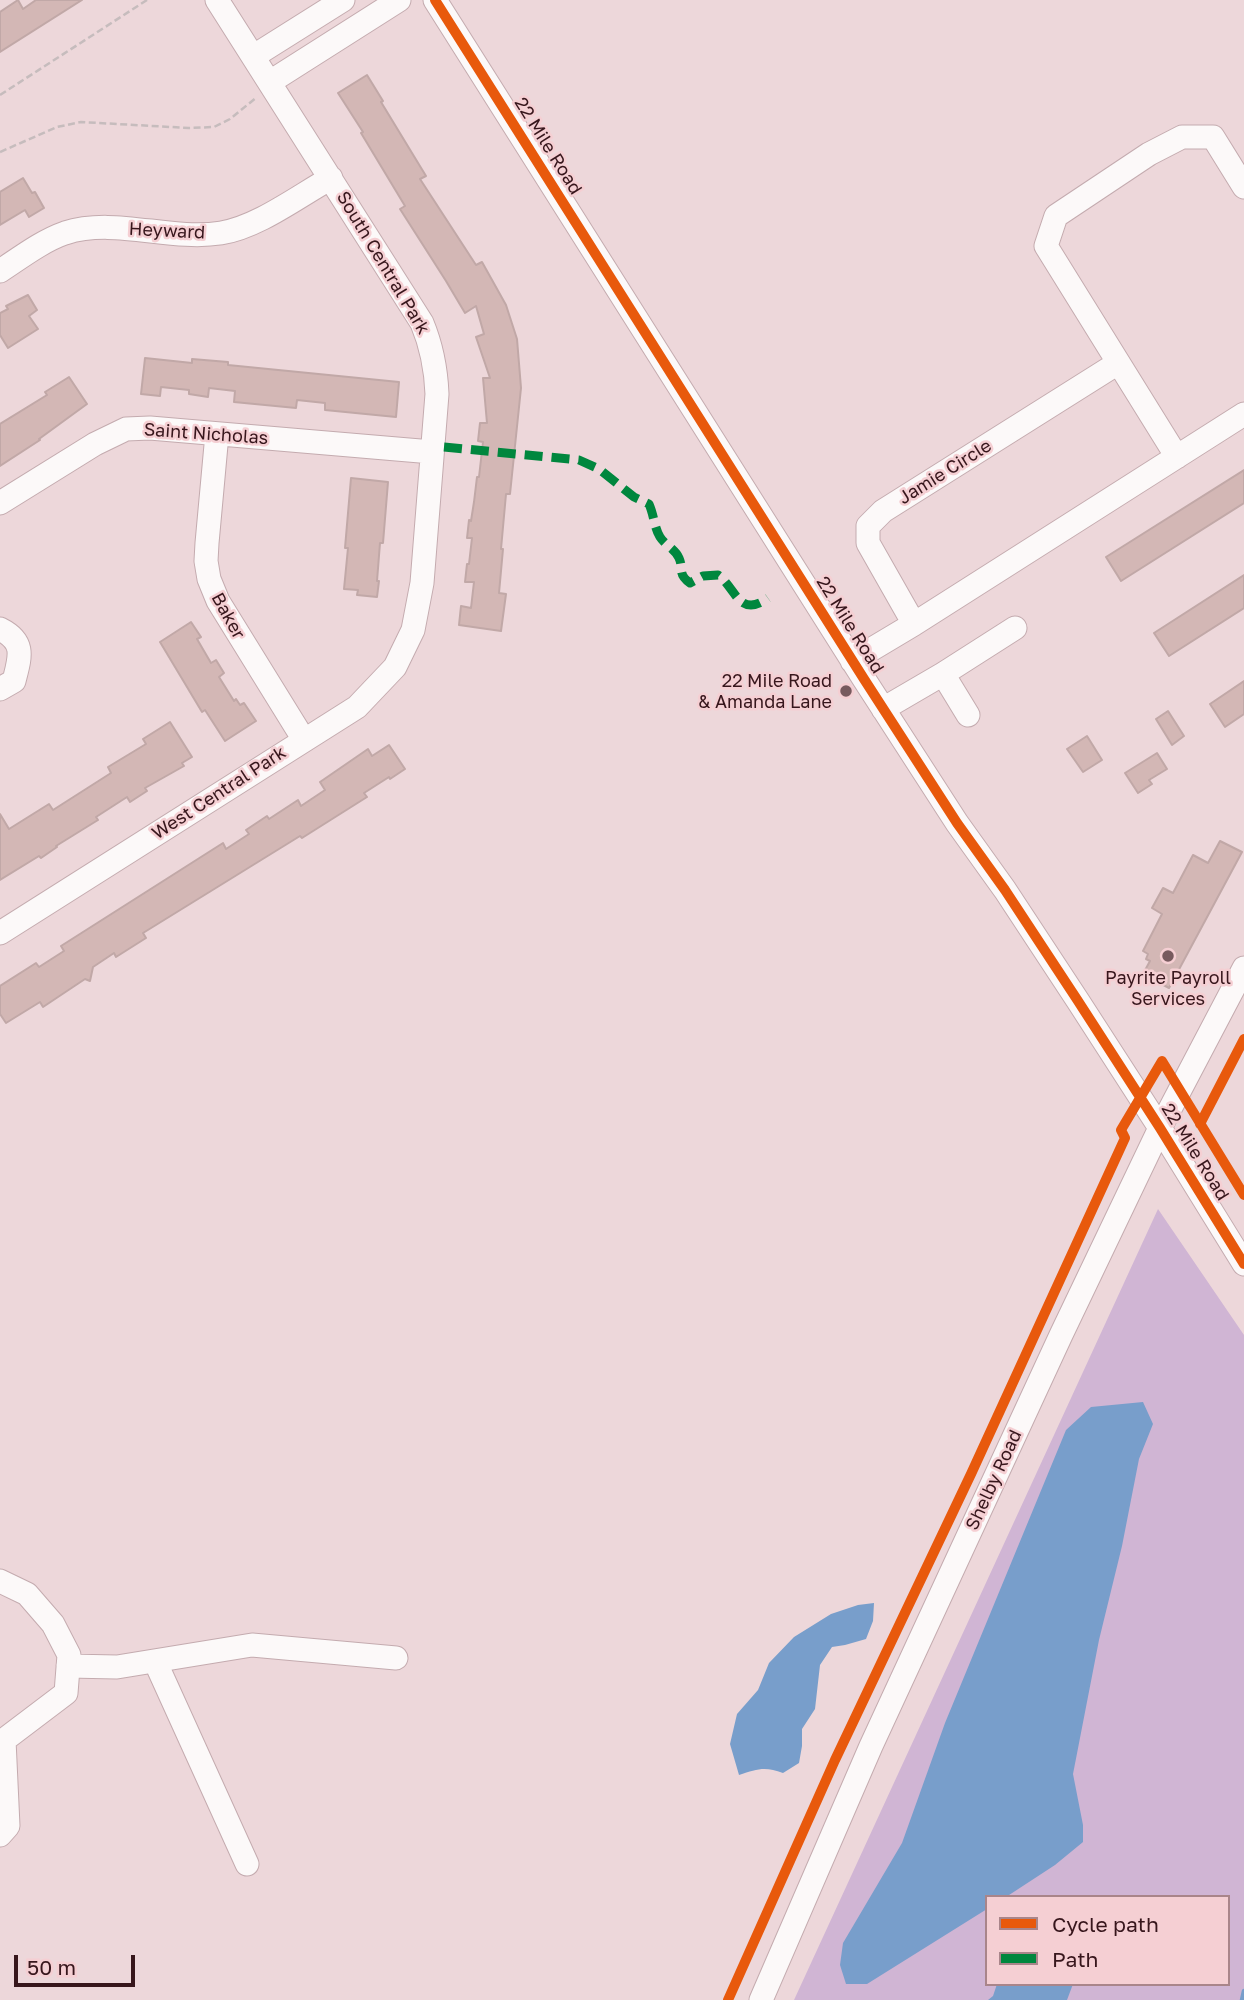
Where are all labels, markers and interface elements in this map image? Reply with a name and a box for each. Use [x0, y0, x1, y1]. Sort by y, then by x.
street label: 22 Mile Road [510, 94, 586, 198]
street label: South Central Park [332, 188, 434, 338]
street label: Heyward [128, 218, 206, 244]
street label: Saint Nicholas [143, 419, 269, 449]
street label: Jamie Circle [895, 435, 995, 509]
street label: 22 Mile Road [812, 573, 888, 677]
street label: Baker [207, 589, 249, 643]
place label: 22 Mile Road & Amanda Lane [698, 670, 832, 712]
marker: 22 Mile Road & Amanda Lane [838, 683, 854, 699]
street label: West Central Park [148, 742, 290, 844]
marker: Payrite Payroll Services [1160, 948, 1176, 964]
place label: Payrite Payroll Services [1105, 967, 1231, 1010]
street label: 22 Mile Road [1157, 1100, 1233, 1204]
street label: Shelby Road [961, 1426, 1027, 1534]
legend [985, 1895, 1230, 1986]
text: Cycle path [1052, 1911, 1159, 1937]
scale bar [18, 1940, 138, 1984]
text: Path [1052, 1946, 1099, 1972]
text: 50 m [27, 1954, 76, 1980]

